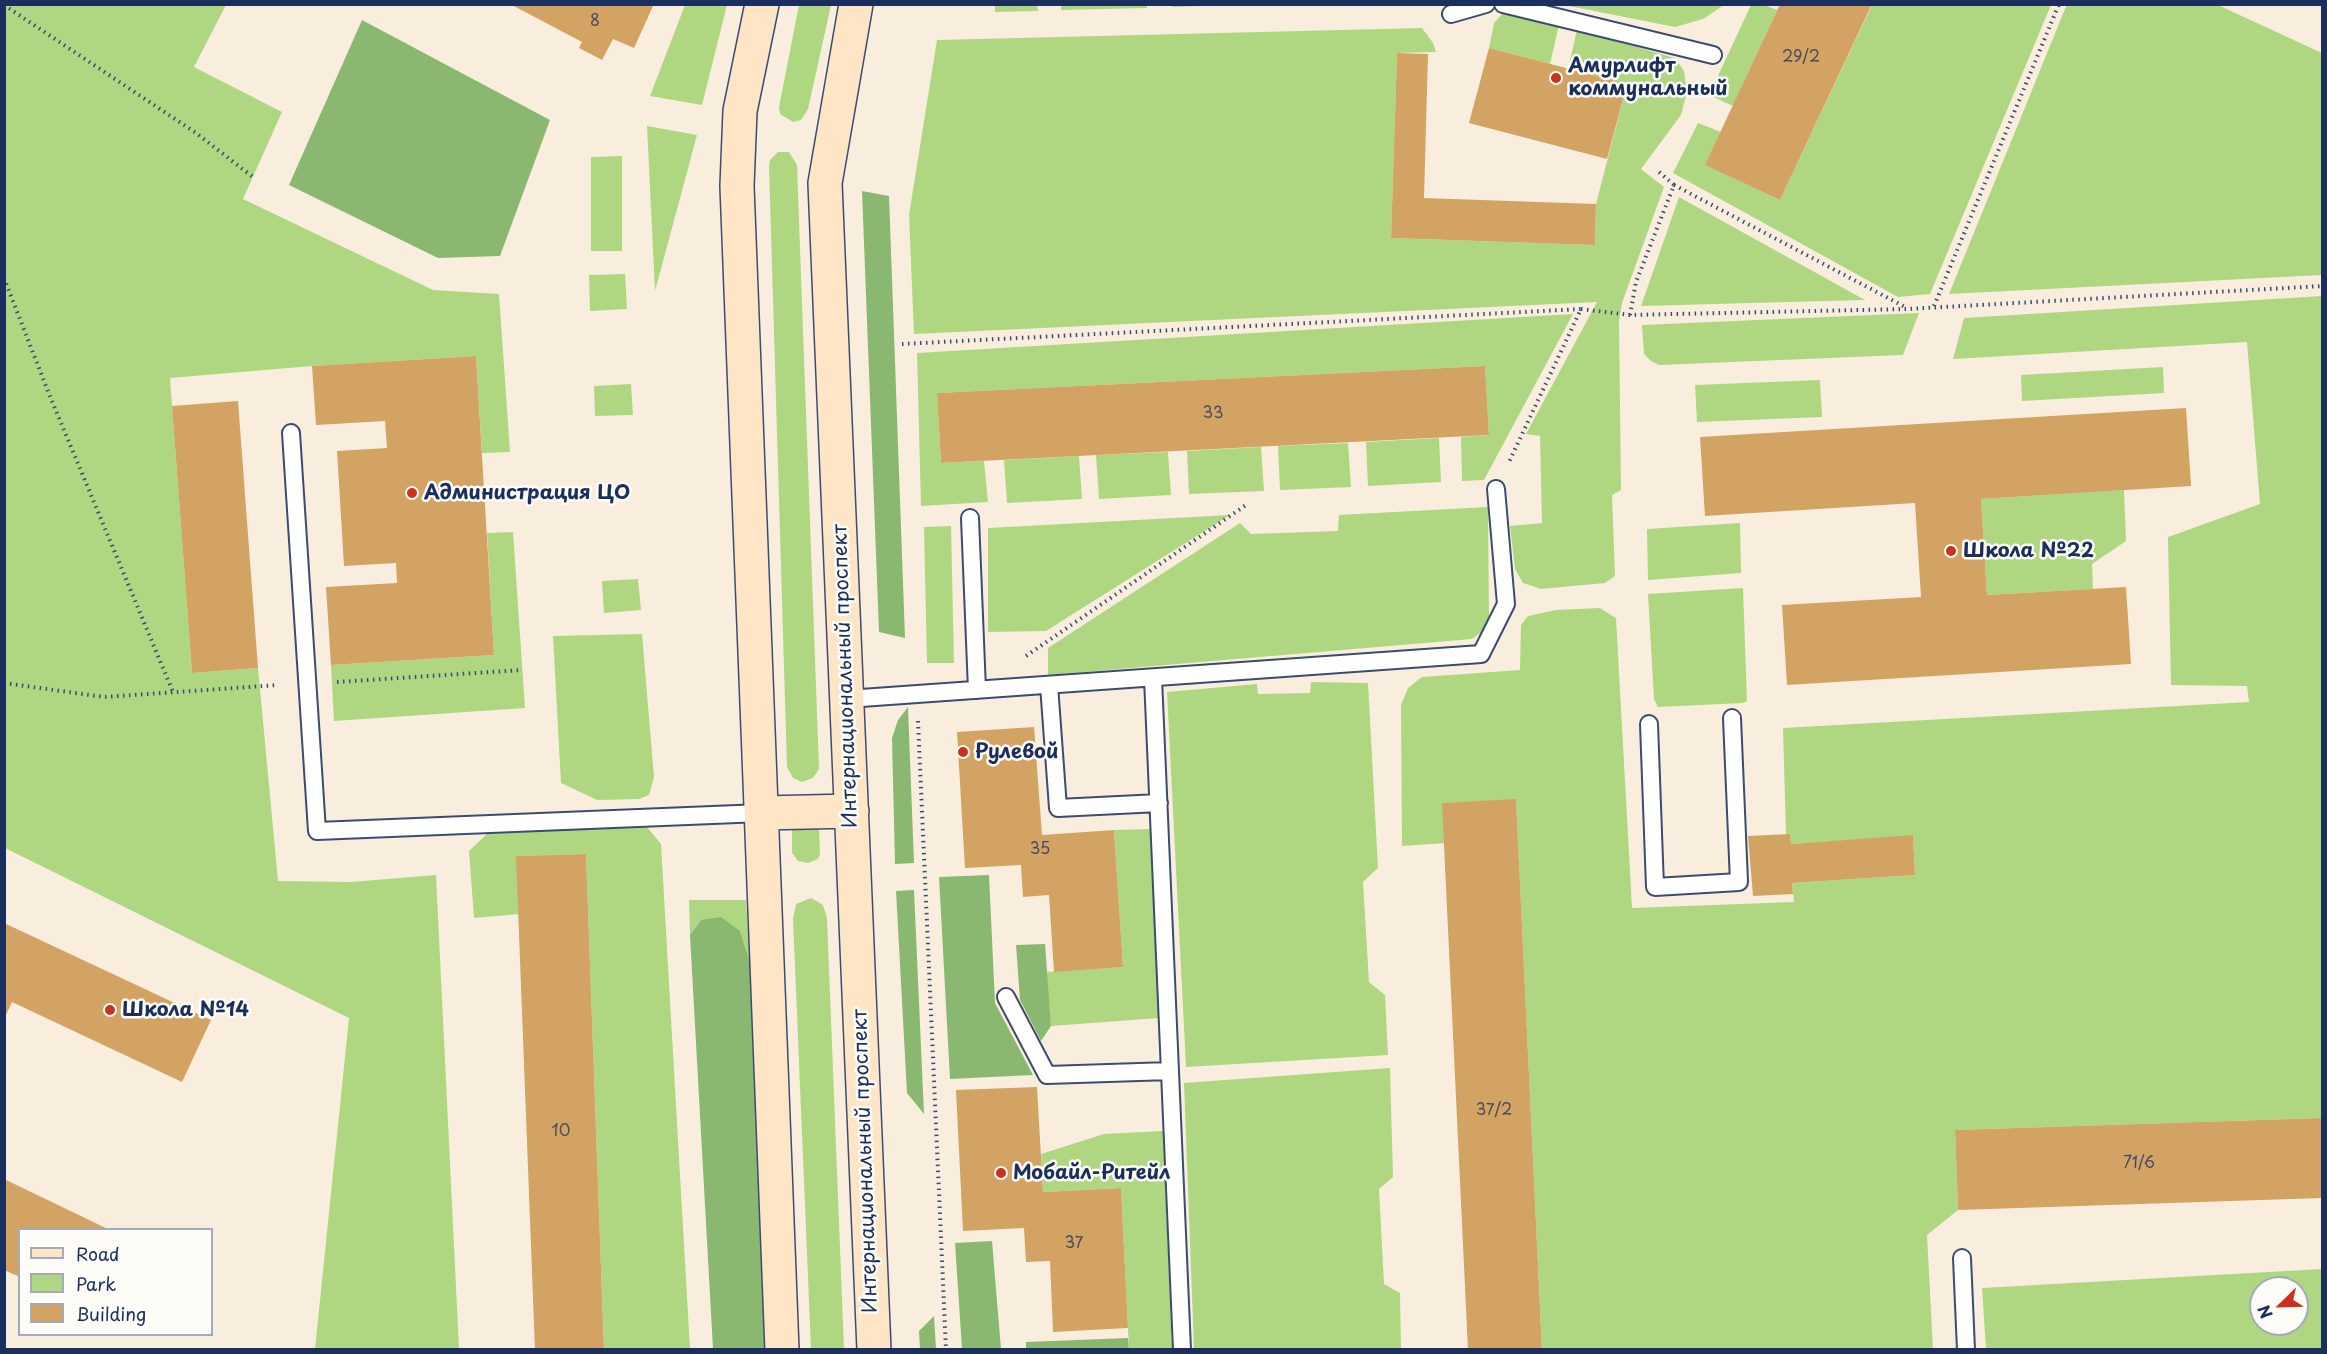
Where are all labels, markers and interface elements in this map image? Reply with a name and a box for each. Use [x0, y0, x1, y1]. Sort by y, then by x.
house number: 8 [590, 12, 600, 32]
house number: 29/2 [1782, 48, 1820, 68]
place label: Амурлифт коммунальный [1568, 54, 1728, 101]
marker: Амурлифт коммунальный [1549, 71, 1563, 85]
house number: 33 [1202, 404, 1224, 424]
place label: Администрация ЦО [424, 481, 630, 505]
marker: Администрация ЦО [405, 486, 419, 500]
street label: Интернациональный проспект [829, 524, 863, 828]
place label: Школа №22 [1963, 539, 2094, 563]
marker: Школа №22 [1944, 544, 1958, 558]
place label: Рулевой [975, 740, 1058, 764]
marker: Рулевой [956, 745, 970, 759]
house number: 35 [1030, 840, 1050, 860]
place label: Школа №14 [122, 998, 249, 1022]
marker: Школа №14 [103, 1003, 117, 1017]
street label: Интернациональный проспект [849, 1009, 883, 1313]
house number: 37/2 [1476, 1101, 1512, 1121]
house number: 10 [552, 1122, 570, 1142]
house number: 71/6 [2123, 1154, 2155, 1174]
place label: Мобайл-Ритейл [1013, 1161, 1170, 1185]
marker: Мобайл-Ритейл [994, 1166, 1008, 1180]
legend [18, 1228, 213, 1336]
house number: 37 [1065, 1234, 1083, 1254]
text: Road [76, 1240, 120, 1267]
text: Park [76, 1270, 116, 1297]
north arrow [2249, 1276, 2309, 1336]
text: Building [76, 1300, 146, 1327]
text: N [2251, 1302, 2278, 1323]

